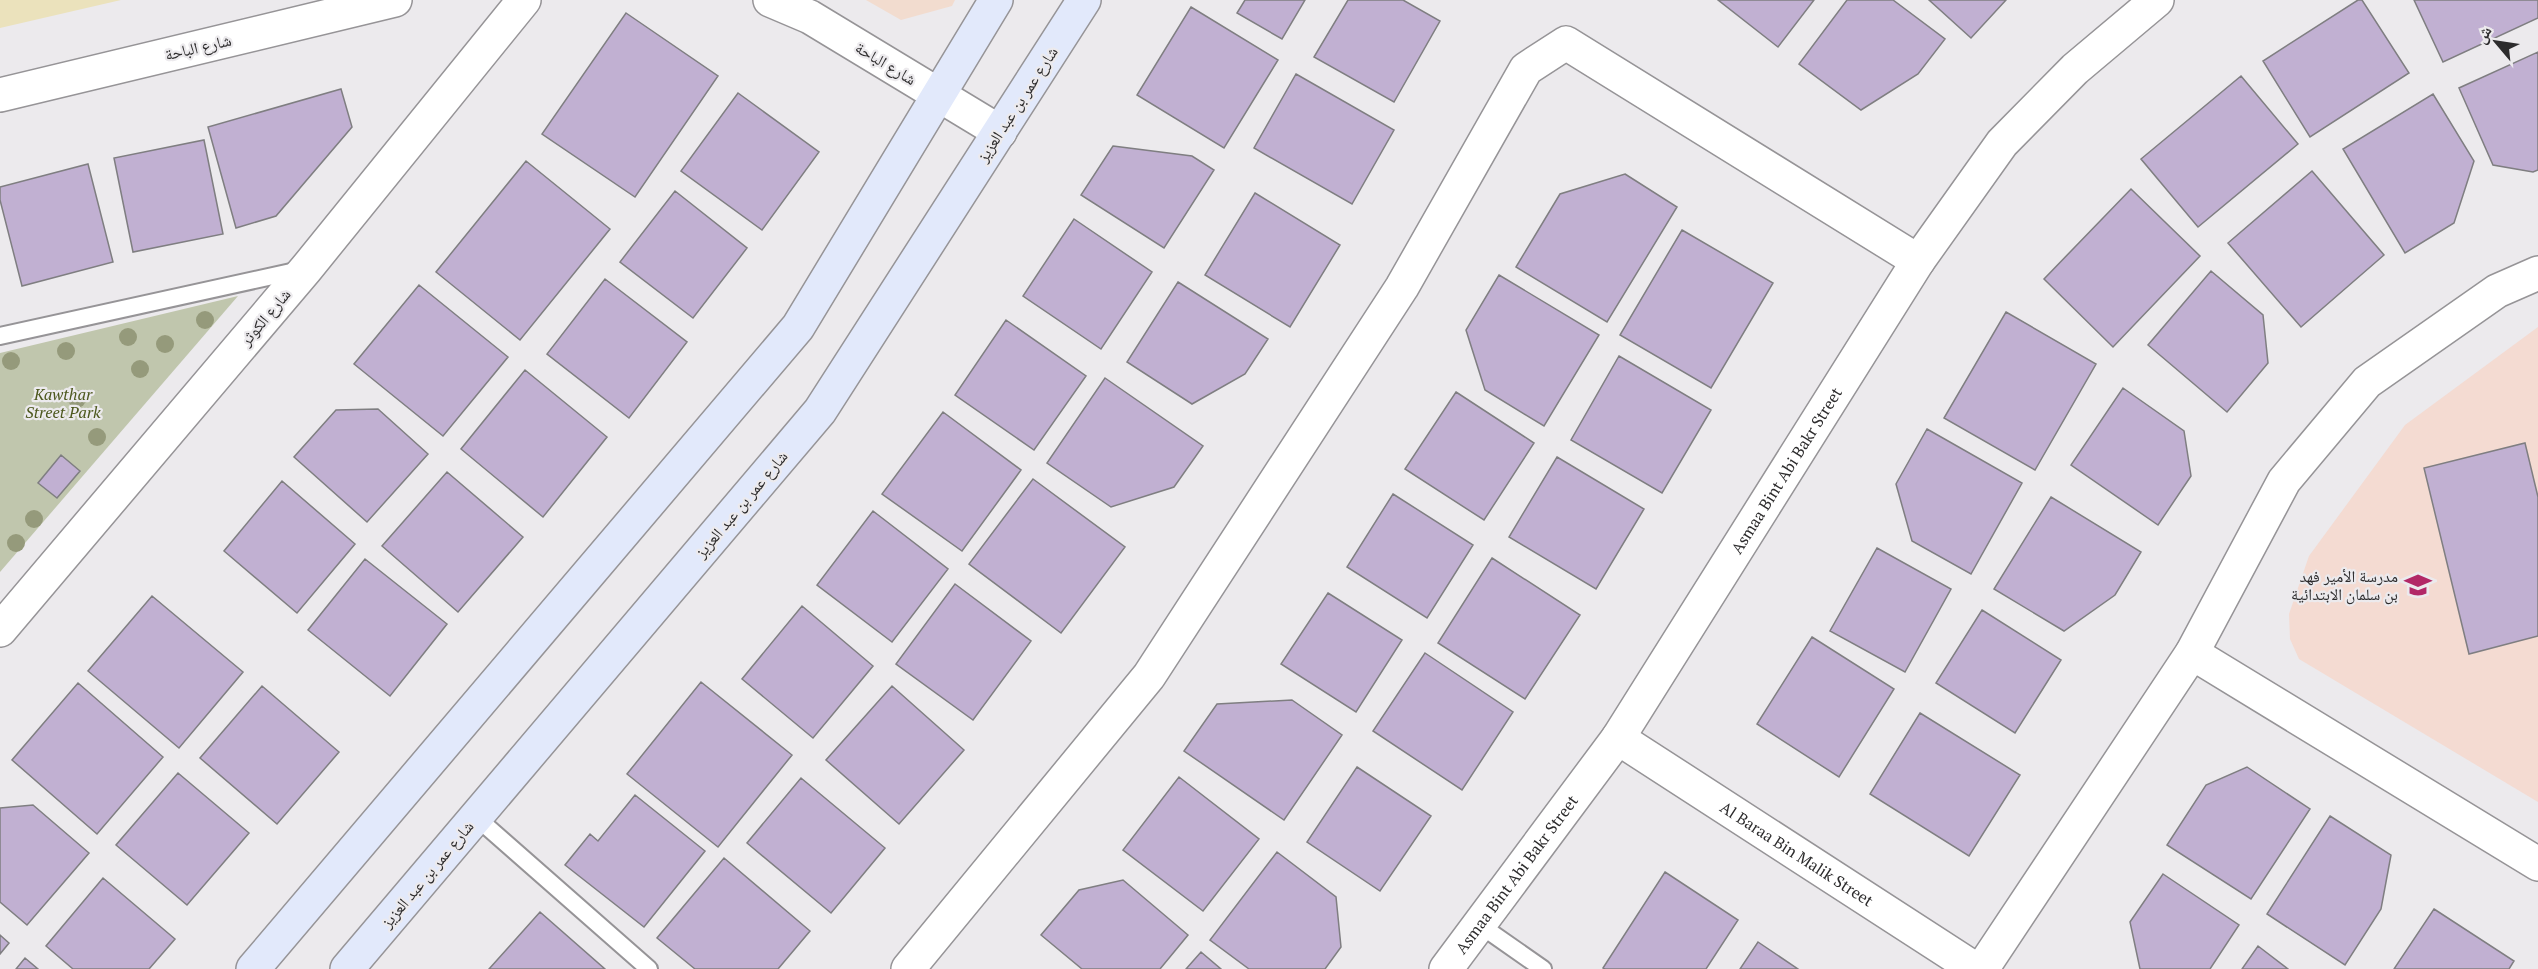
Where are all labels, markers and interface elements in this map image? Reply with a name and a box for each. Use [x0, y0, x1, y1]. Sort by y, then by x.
north arrow [2466, 12, 2526, 72]
text: ش [2469, 22, 2497, 47]
street label: شارع الباحة [163, 29, 233, 65]
street label: شارع الباحة [851, 36, 921, 90]
street label: شارع عمر بن عبد العزيز [971, 42, 1063, 167]
street label: شارع الكوثر [234, 284, 295, 351]
park label: Kawthar Street Park [25, 383, 101, 423]
street label: Asmaa Bint Abi Bakr Street [1726, 383, 1847, 558]
street label: شارع عمر بن عبد العزيز [689, 446, 792, 563]
place label: مدرسة الأمير فهد بن سلمان الابتدائية [2291, 565, 2398, 605]
school or university icon: مدرسة الأمير فهد بن سلمان الابتدائية [2403, 570, 2433, 600]
street label: Asmaa Bint Abi Bakr Street [1450, 790, 1583, 958]
street label: Al Baraa Bin Malik Street [1716, 796, 1878, 911]
street label: شارع عمر بن عبد العزيز [375, 816, 478, 933]

